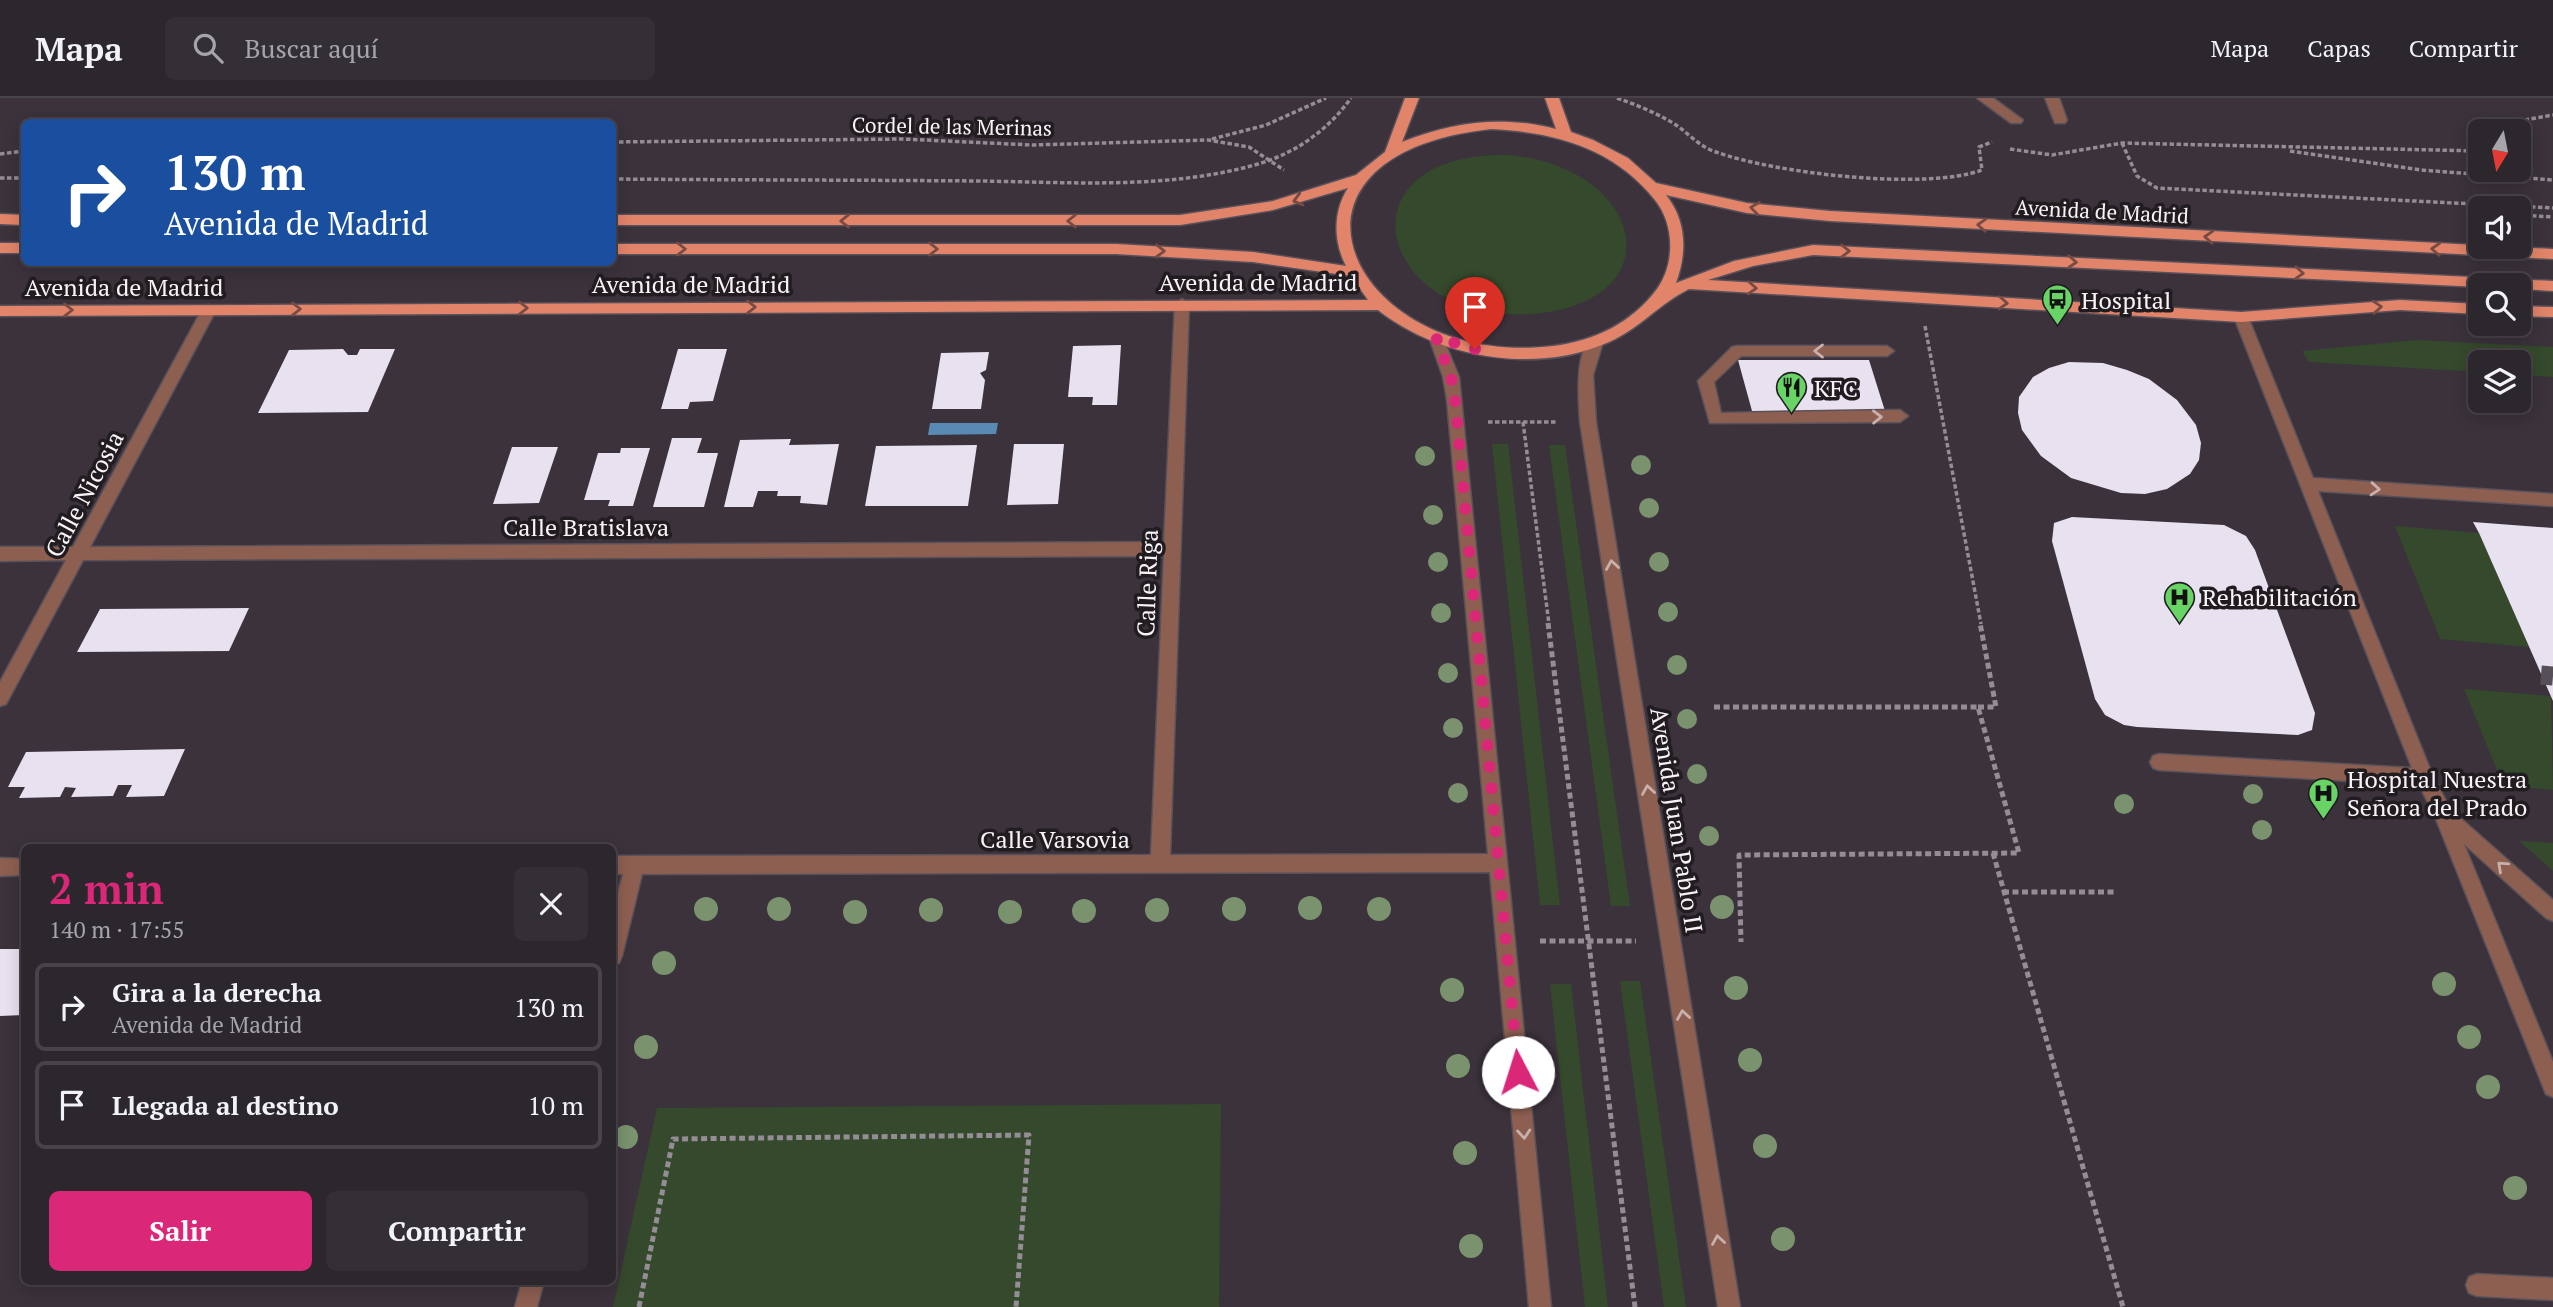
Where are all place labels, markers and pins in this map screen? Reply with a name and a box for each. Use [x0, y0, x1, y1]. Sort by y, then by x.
pin [1445, 277, 1505, 349]
bus stop icon: Hospital [2041, 283, 2075, 327]
place label: Hospital [2081, 284, 2171, 316]
restaurant icon: KFC [1774, 371, 1808, 415]
place label: KFC [1814, 372, 1858, 404]
hospital icon: Rehabilitación [2162, 580, 2196, 624]
place label: Rehabilitación [2202, 581, 2357, 613]
place label: Hospital Nuestra Señora del Prado [2347, 763, 2527, 823]
hospital icon: Hospital Nuestra Señora del Prado [2307, 776, 2341, 820]

